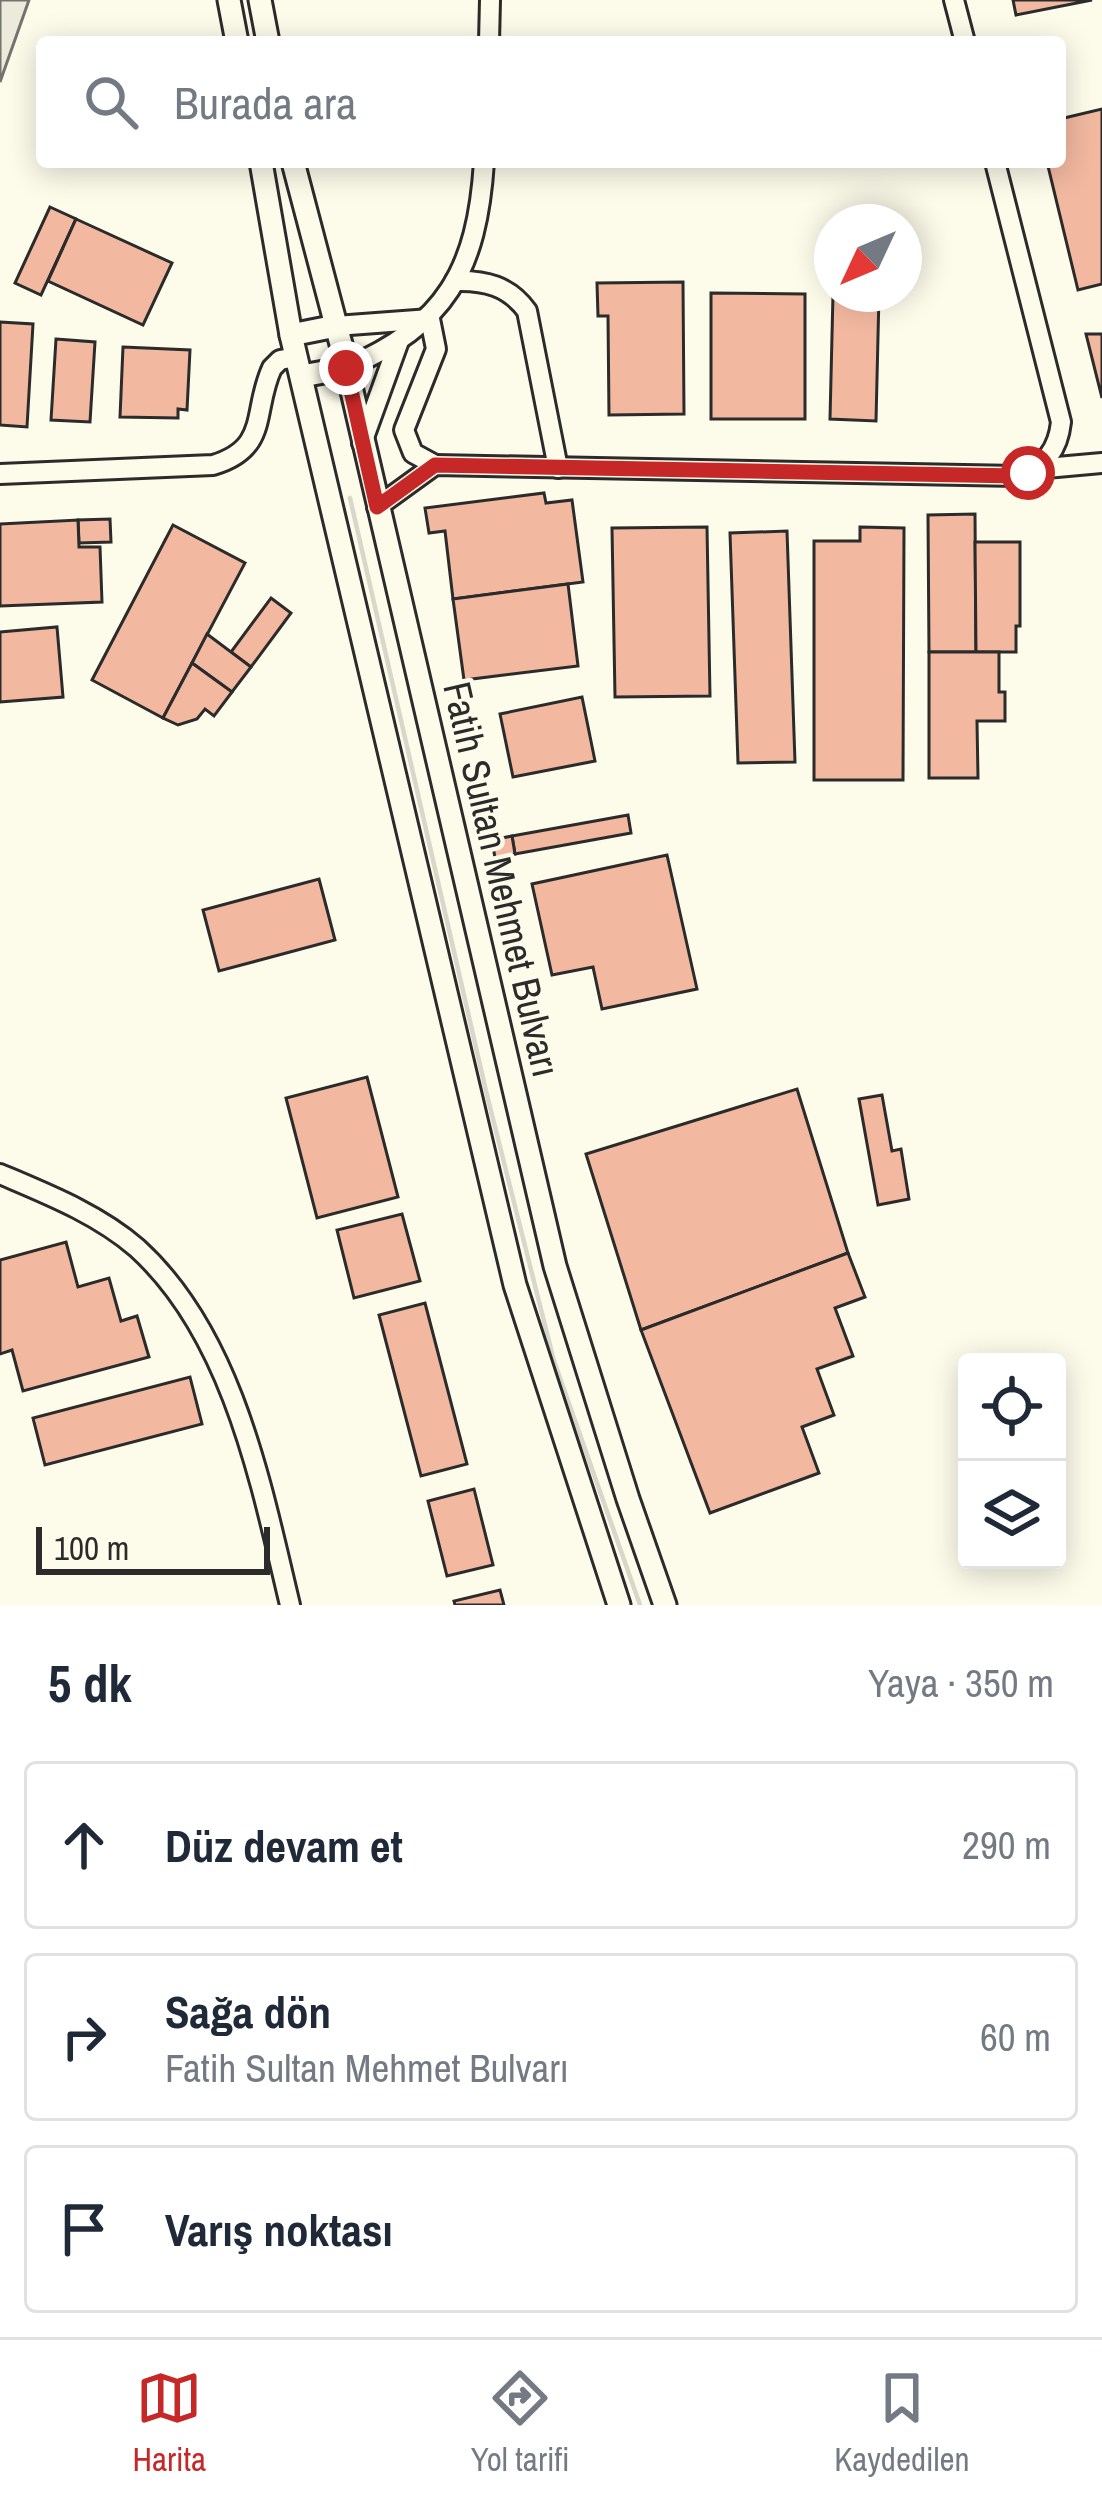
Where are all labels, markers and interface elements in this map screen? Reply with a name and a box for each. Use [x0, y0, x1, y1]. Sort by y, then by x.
search box [36, 36, 1066, 168]
icon: search [78, 69, 144, 135]
text: Burada ara [174, 72, 357, 133]
north arrow [814, 204, 922, 312]
route end [319, 341, 373, 395]
route start [1001, 446, 1055, 500]
street label: Fatih Sultan Mehmet Bulvarı [431, 676, 573, 1082]
map controls [958, 1353, 1066, 1569]
button: locate [958, 1353, 1066, 1461]
button: layers [958, 1461, 1066, 1569]
scale bar [36, 1521, 270, 1574]
text: 100 m [54, 1526, 129, 1570]
text: 5 dk [48, 1649, 132, 1718]
text: Yaya · 350 m [868, 1657, 1054, 1709]
icon: ahead [51, 1812, 117, 1878]
text: Düz devam et [165, 1815, 403, 1876]
text: 290 m [962, 1819, 1051, 1871]
text: Sağa dön [165, 1981, 331, 2042]
icon: right [51, 2004, 117, 2070]
text: 60 m [980, 2011, 1051, 2063]
text: Fatih Sultan Mehmet Bulvarı [165, 2042, 569, 2094]
icon: arrive [51, 2196, 117, 2262]
text: Varış noktası [165, 2199, 393, 2260]
tab: Harita [132, 2365, 206, 2481]
tab: Yol tarifi [471, 2365, 569, 2481]
tab: Kaydedilen [834, 2365, 970, 2481]

